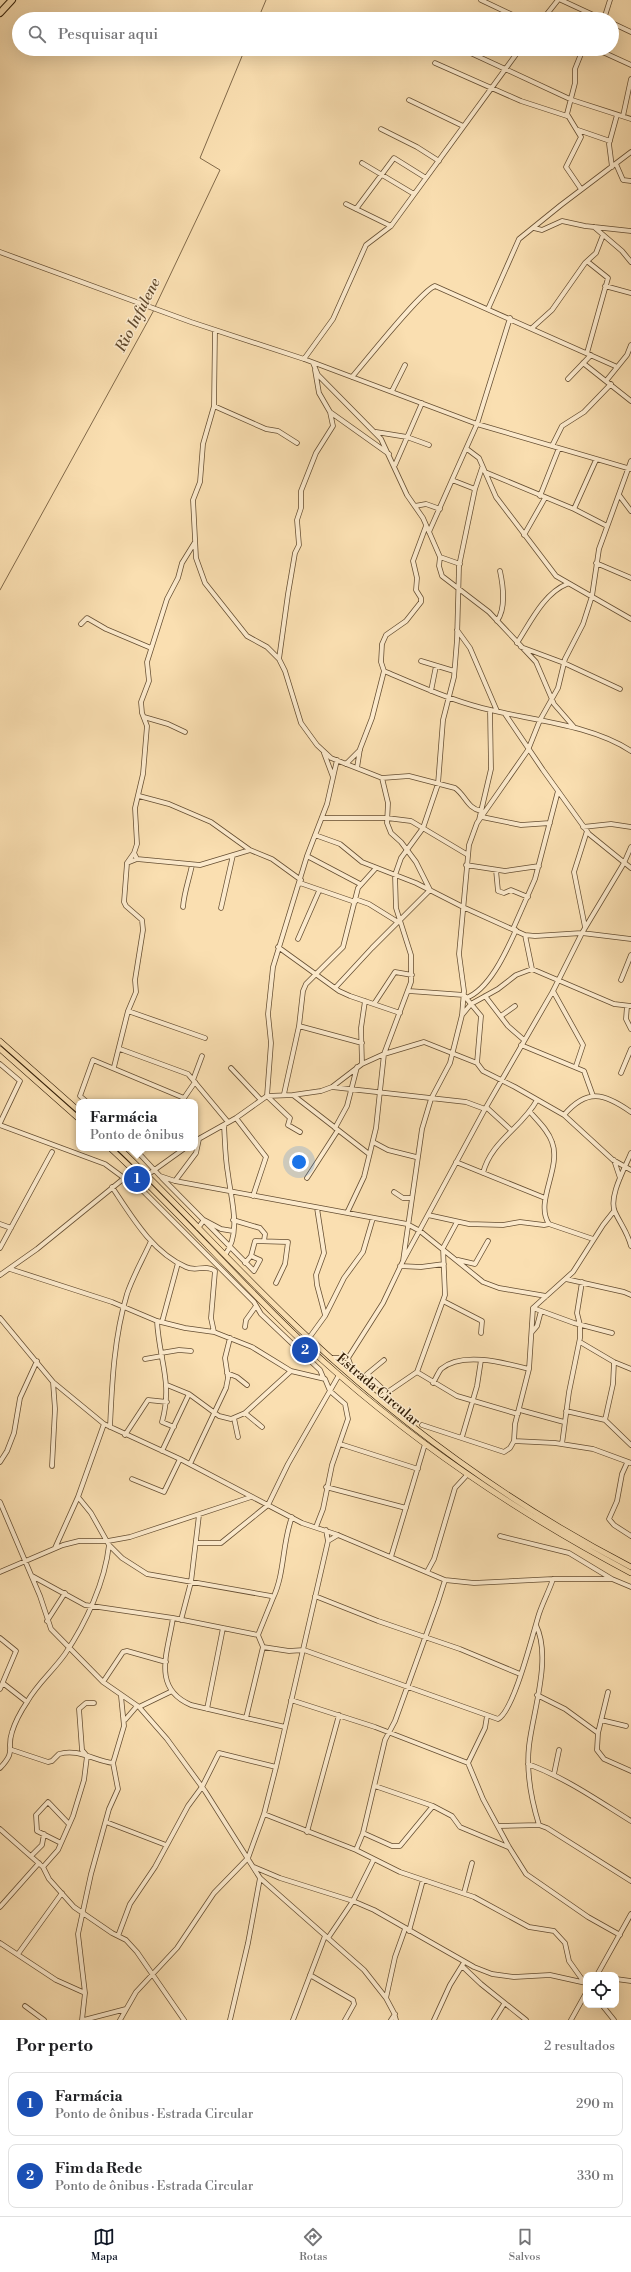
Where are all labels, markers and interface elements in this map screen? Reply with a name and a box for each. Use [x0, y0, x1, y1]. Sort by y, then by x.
search box [12, 12, 619, 56]
icon: search [26, 23, 48, 45]
text: Pesquisar aqui [58, 25, 158, 44]
water label: Rio Infulene [111, 275, 165, 356]
popup [76, 1099, 198, 1151]
text: Farmácia [90, 1108, 158, 1127]
text: Ponto de ônibus [90, 1127, 184, 1143]
your location [289, 1152, 309, 1172]
pin: 1 [124, 1164, 150, 1194]
pin: 2 [292, 1335, 318, 1365]
street label: Estrada Circular [332, 1350, 424, 1430]
map controls [583, 1972, 619, 2008]
button: locate [583, 1972, 619, 2008]
text: Por perto [16, 2035, 93, 2057]
text: 2 resultados [544, 2038, 615, 2054]
text: Farmácia [55, 2087, 123, 2106]
text: 1 [27, 2096, 33, 2112]
text: 290 m [576, 2096, 614, 2112]
text: Ponto de ônibus · Estrada Circular [55, 2106, 253, 2122]
text: Fim da Rede [55, 2159, 142, 2178]
text: 2 [26, 2168, 34, 2184]
text: 330 m [577, 2168, 614, 2184]
text: Ponto de ônibus · Estrada Circular [55, 2178, 253, 2194]
tab: Mapa [91, 2226, 118, 2264]
tab: Rotas [299, 2226, 327, 2264]
tab: Salvos [509, 2226, 540, 2264]

